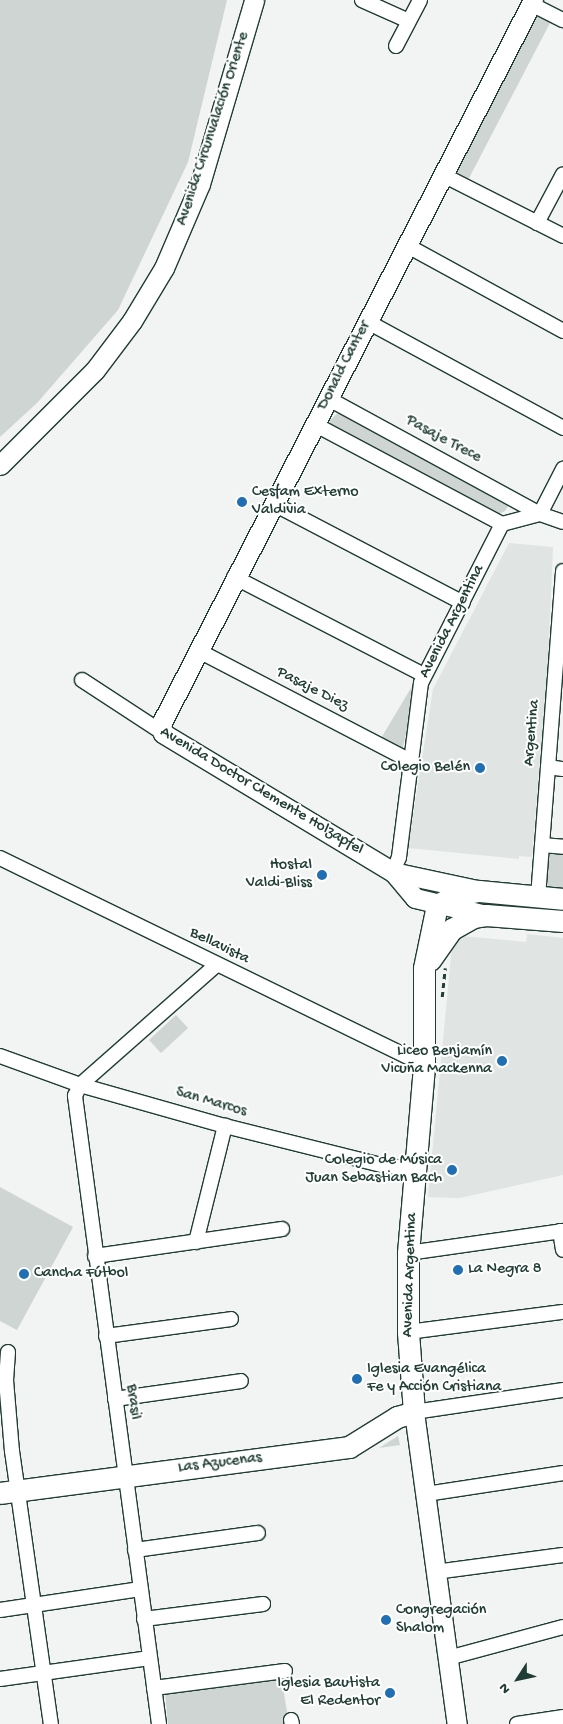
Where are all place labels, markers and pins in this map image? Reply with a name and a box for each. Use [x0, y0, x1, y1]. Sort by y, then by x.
place label: Cesfam Externo Valdivia [252, 483, 358, 521]
marker: Cesfam Externo Valdivia [236, 496, 248, 508]
place label: Colegio Belén [381, 758, 470, 778]
marker: Colegio Belén [474, 762, 486, 774]
place label: Hostal Valdi-Bliss [246, 856, 312, 894]
marker: Hostal Valdi-Bliss [316, 869, 328, 881]
place label: Liceo Benjamín Vicuña Mackenna [382, 1042, 492, 1080]
marker: Liceo Benjamín Vicuña Mackenna [496, 1055, 508, 1067]
place label: Colegio de Música Juan Sebastian Bach [305, 1151, 442, 1189]
marker: Colegio de Música Juan Sebastian Bach [446, 1164, 458, 1176]
place label: La Negra 8 [468, 1260, 541, 1280]
place label: Cancha Fútbol [34, 1264, 128, 1284]
marker: La Negra 8 [452, 1264, 464, 1276]
marker: Cancha Fútbol [18, 1268, 30, 1280]
place label: Iglesia Evangélica Fe y Acción Cristiana [367, 1360, 501, 1398]
marker: Iglesia Evangélica Fe y Acción Cristiana [351, 1373, 363, 1385]
place label: Congregación Shalom [396, 1601, 486, 1639]
marker: Congregación Shalom [380, 1614, 392, 1626]
place label: Iglesia Bautista El Redentor [277, 1674, 380, 1712]
marker: Iglesia Bautista El Redentor [384, 1687, 396, 1699]

